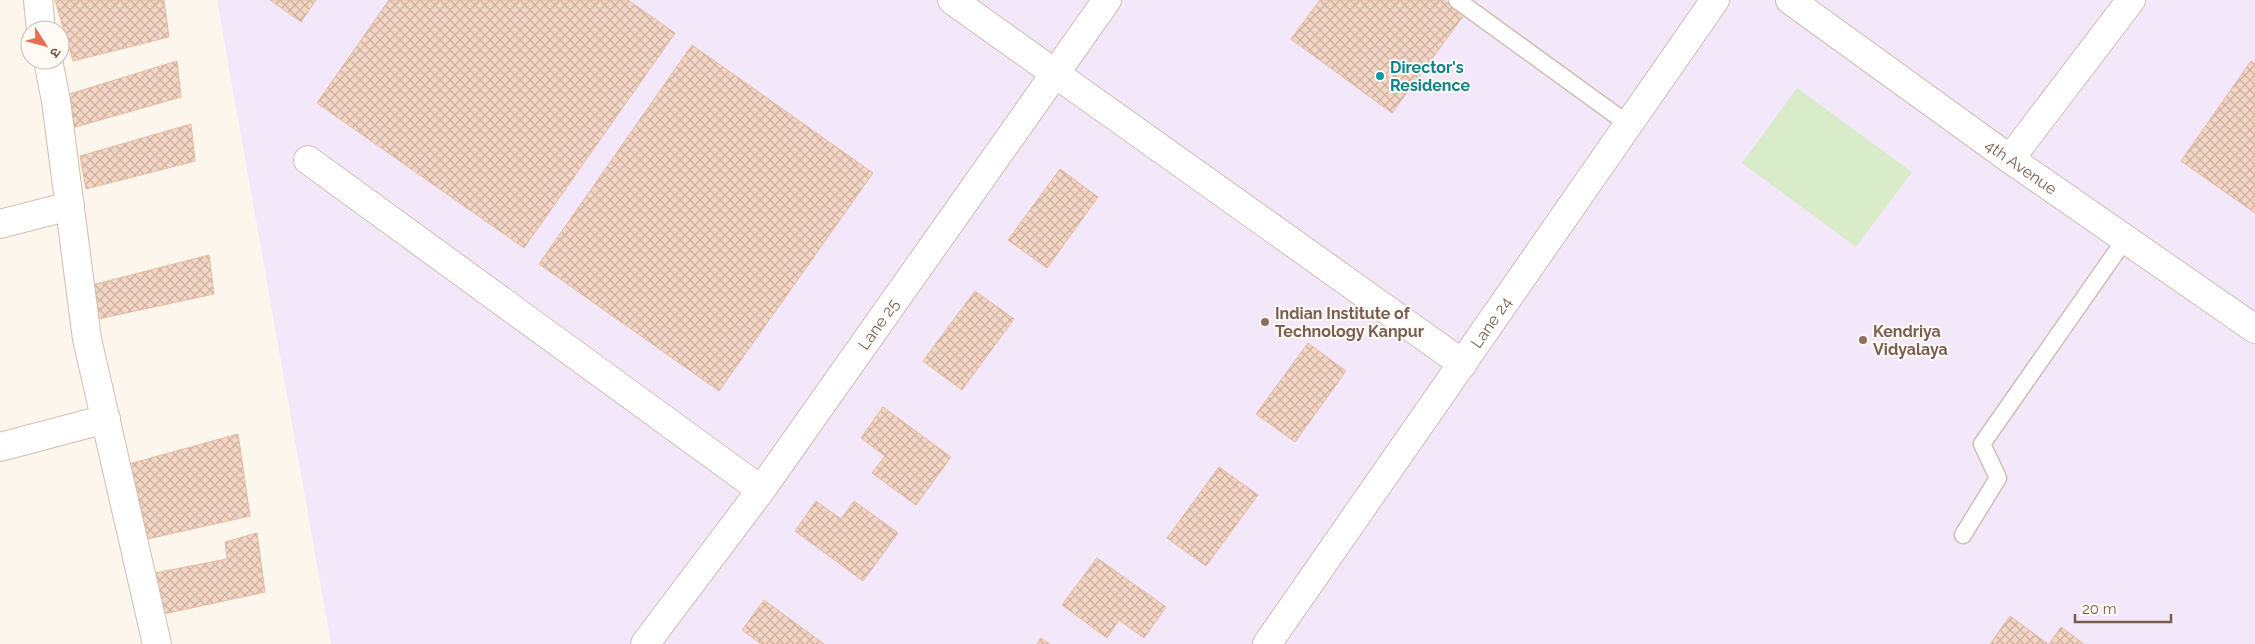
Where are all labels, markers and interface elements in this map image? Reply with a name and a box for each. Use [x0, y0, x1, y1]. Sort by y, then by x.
north arrow [20, 20, 70, 70]
text: उ [46, 45, 64, 61]
place label: Director's Residence [1390, 58, 1470, 95]
marker: Director's Residence [1374, 70, 1386, 82]
street label: 4th Avenue [1982, 135, 2061, 198]
street label: Lane 24 [1467, 293, 1515, 351]
street label: Lane 25 [854, 295, 903, 353]
place label: Indian Institute of Technology Kanpur [1275, 304, 1424, 341]
marker: Indian Institute of Technology Kanpur [1259, 316, 1271, 328]
place label: Kendriya Vidyalaya [1873, 322, 1948, 359]
marker: Kendriya Vidyalaya [1857, 334, 1869, 346]
scale bar [2075, 592, 2171, 624]
text: 20 m [2082, 600, 2117, 618]

